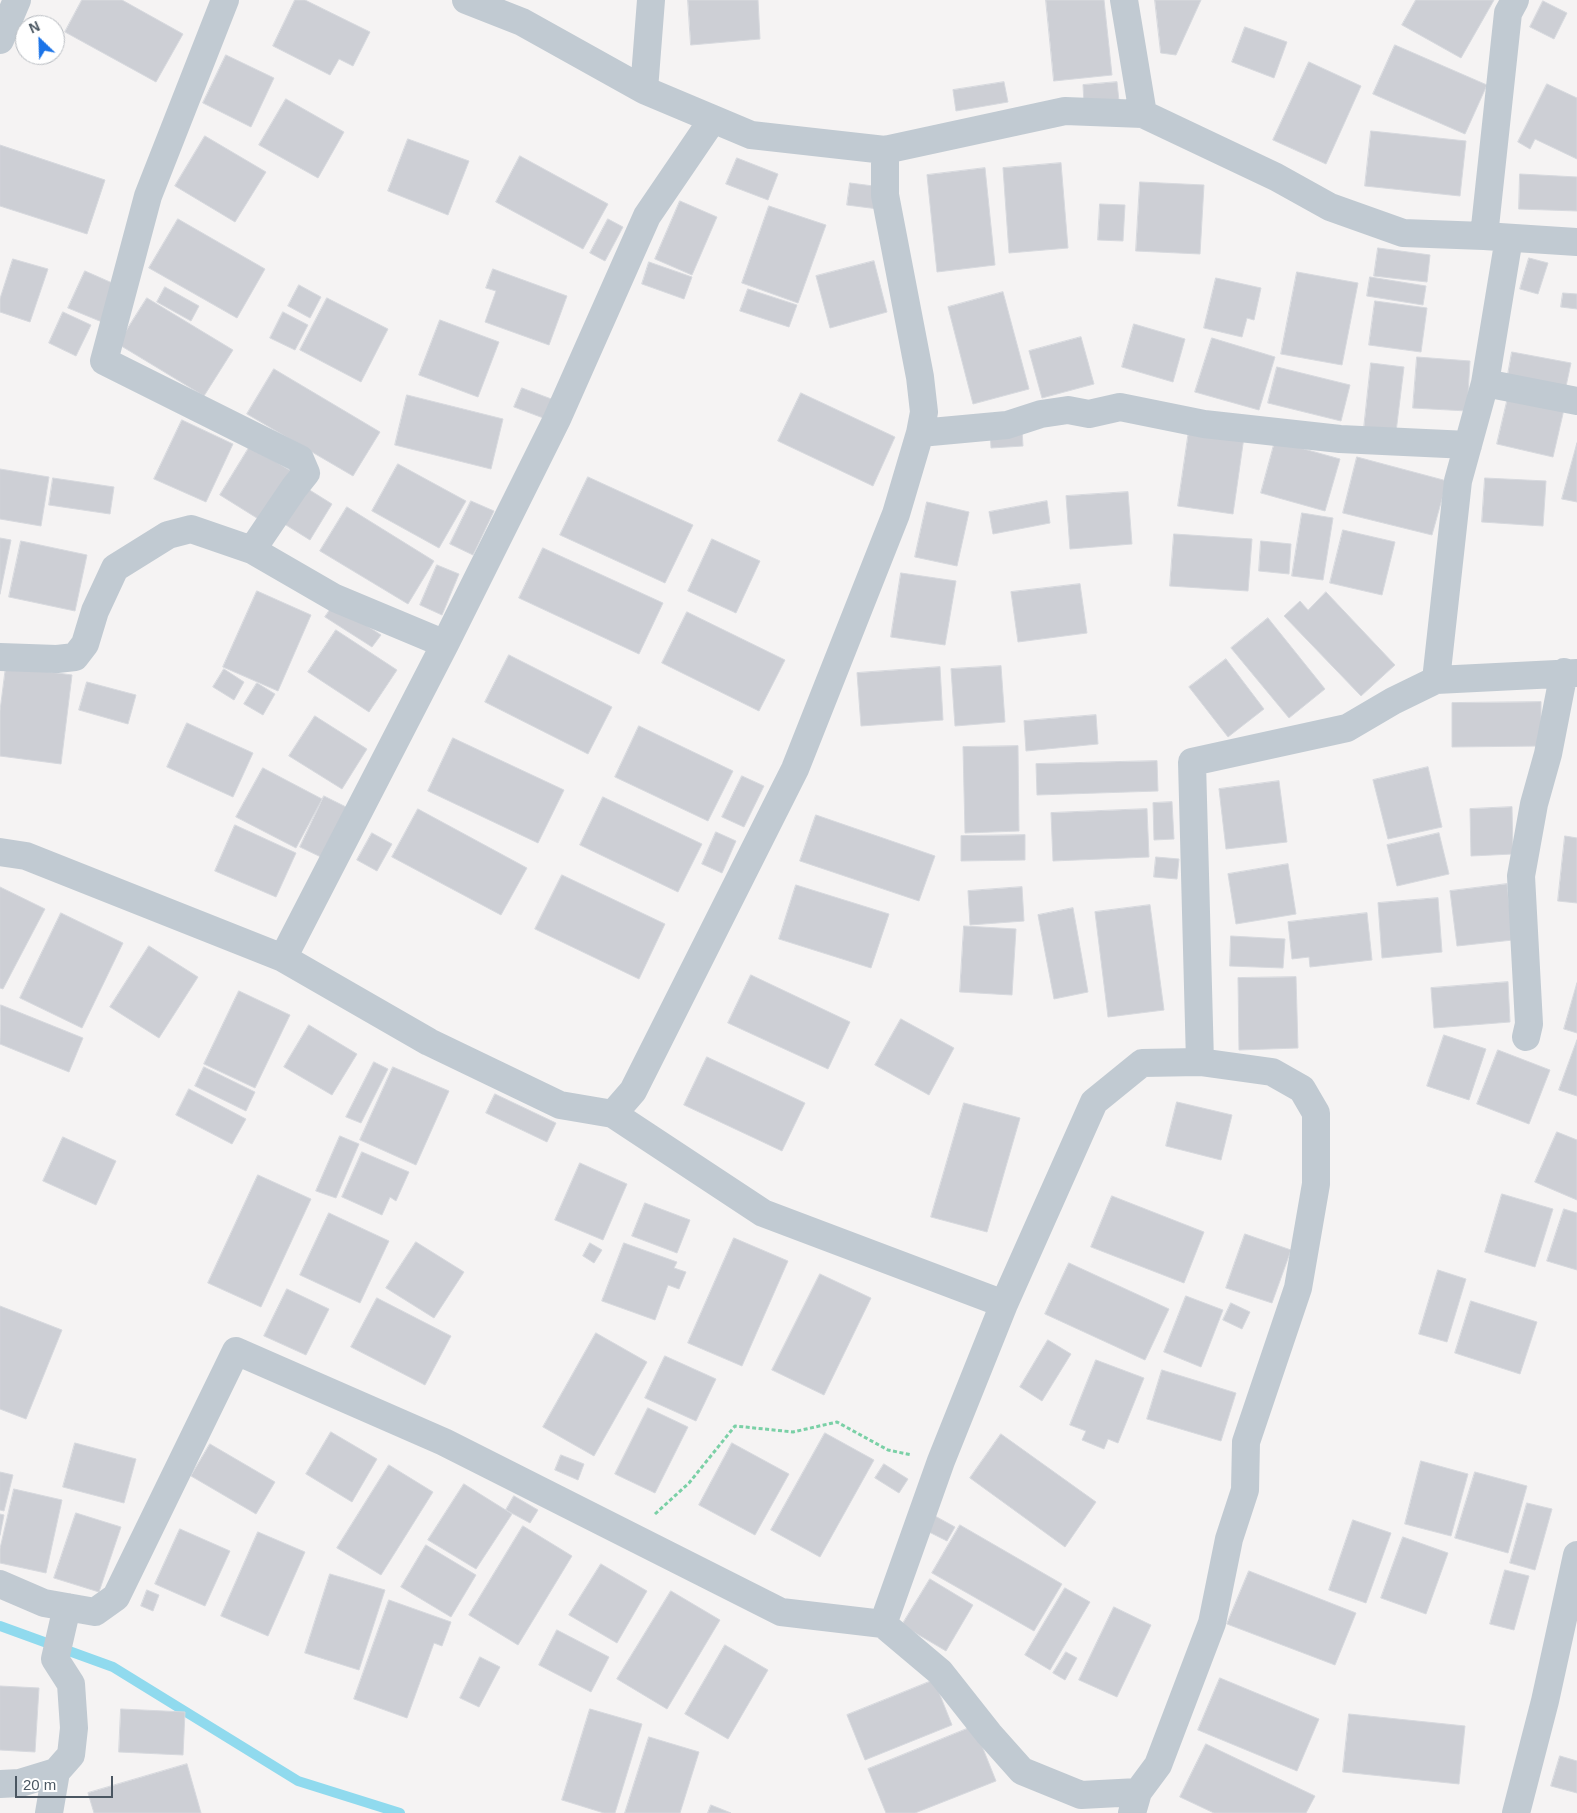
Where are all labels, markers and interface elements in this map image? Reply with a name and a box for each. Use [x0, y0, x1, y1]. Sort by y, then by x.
north arrow [15, 15, 65, 65]
text: N [26, 18, 42, 37]
scale bar [18, 1766, 115, 1798]
text: 20 m [23, 1776, 56, 1793]

